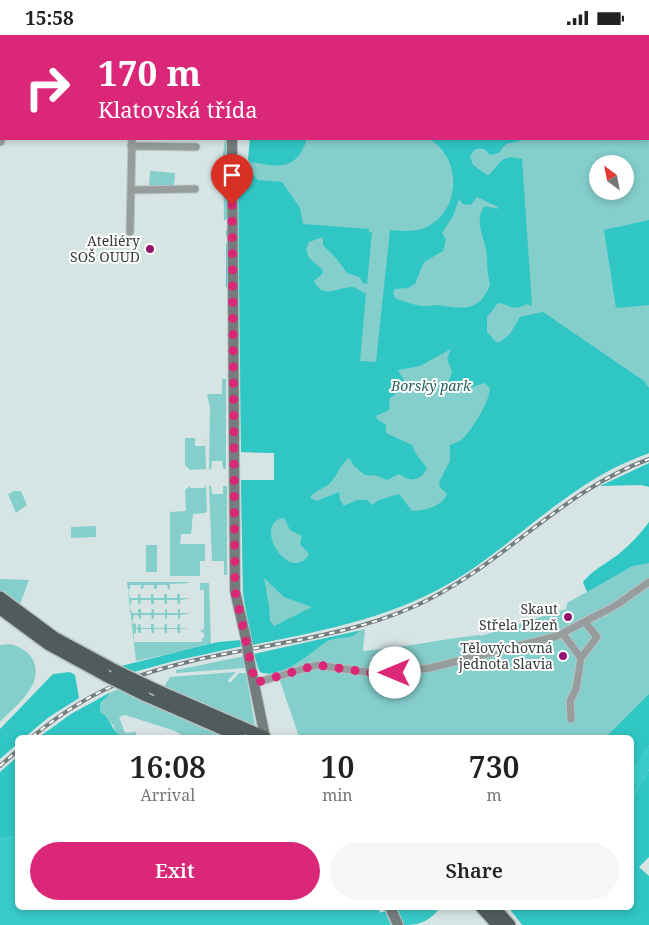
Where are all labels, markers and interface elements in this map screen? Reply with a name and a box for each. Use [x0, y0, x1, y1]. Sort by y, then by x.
text: 15:58 [25, 5, 74, 31]
text: 170 m [98, 49, 201, 96]
icon: right [15, 55, 80, 120]
text: Klatovská třída [98, 94, 258, 124]
pin [211, 154, 253, 205]
north arrow [589, 155, 634, 200]
map controls [589, 155, 634, 200]
icon: arrive [218, 161, 246, 189]
place label: Ateliéry SOŠ OUUD [70, 231, 140, 266]
marker: Ateliéry SOŠ OUUD [144, 243, 156, 255]
park label: Borský park [390, 376, 472, 395]
place label: Skaut Střela Plzeň [479, 599, 558, 634]
marker: Skaut Střela Plzeň [562, 611, 574, 623]
place label: Tělovýchovná jednota Slavia [458, 638, 553, 673]
position arrow [368, 646, 420, 698]
marker: Tělovýchovná jednota Slavia [557, 650, 569, 662]
text: 16:08 [130, 746, 206, 787]
text: 10 [321, 746, 354, 787]
text: 730 [469, 746, 519, 787]
text: Arrival [140, 784, 195, 806]
text: min [322, 784, 353, 806]
text: m [487, 784, 502, 806]
button: Exit [30, 842, 320, 900]
button: Share [330, 842, 619, 900]

